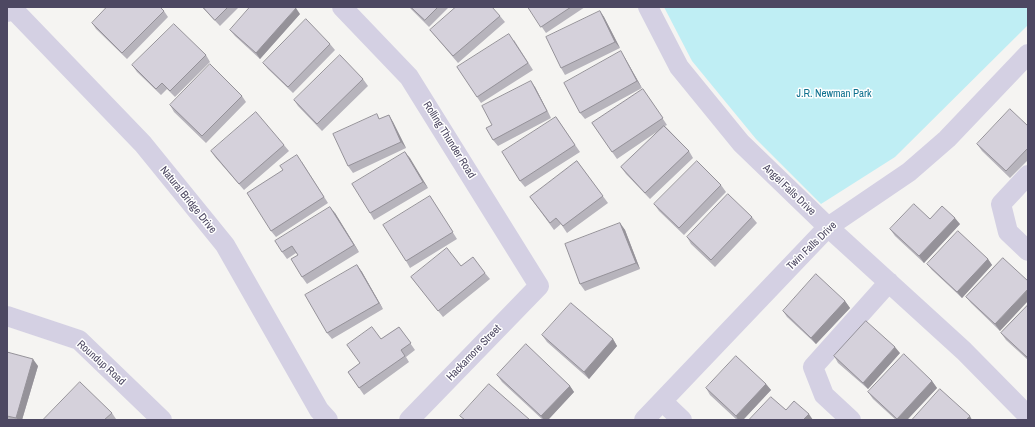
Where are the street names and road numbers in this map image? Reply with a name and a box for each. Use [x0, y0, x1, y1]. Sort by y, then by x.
street label: Rolling Thunder Road [420, 99, 478, 181]
street label: Angel Falls Drive [760, 162, 818, 218]
street label: Natural Bridge Drive [157, 164, 219, 236]
street label: Twin Falls Drive [784, 219, 840, 273]
street label: Hackamore Street [444, 322, 504, 384]
street label: Roundup Road [74, 338, 128, 388]

